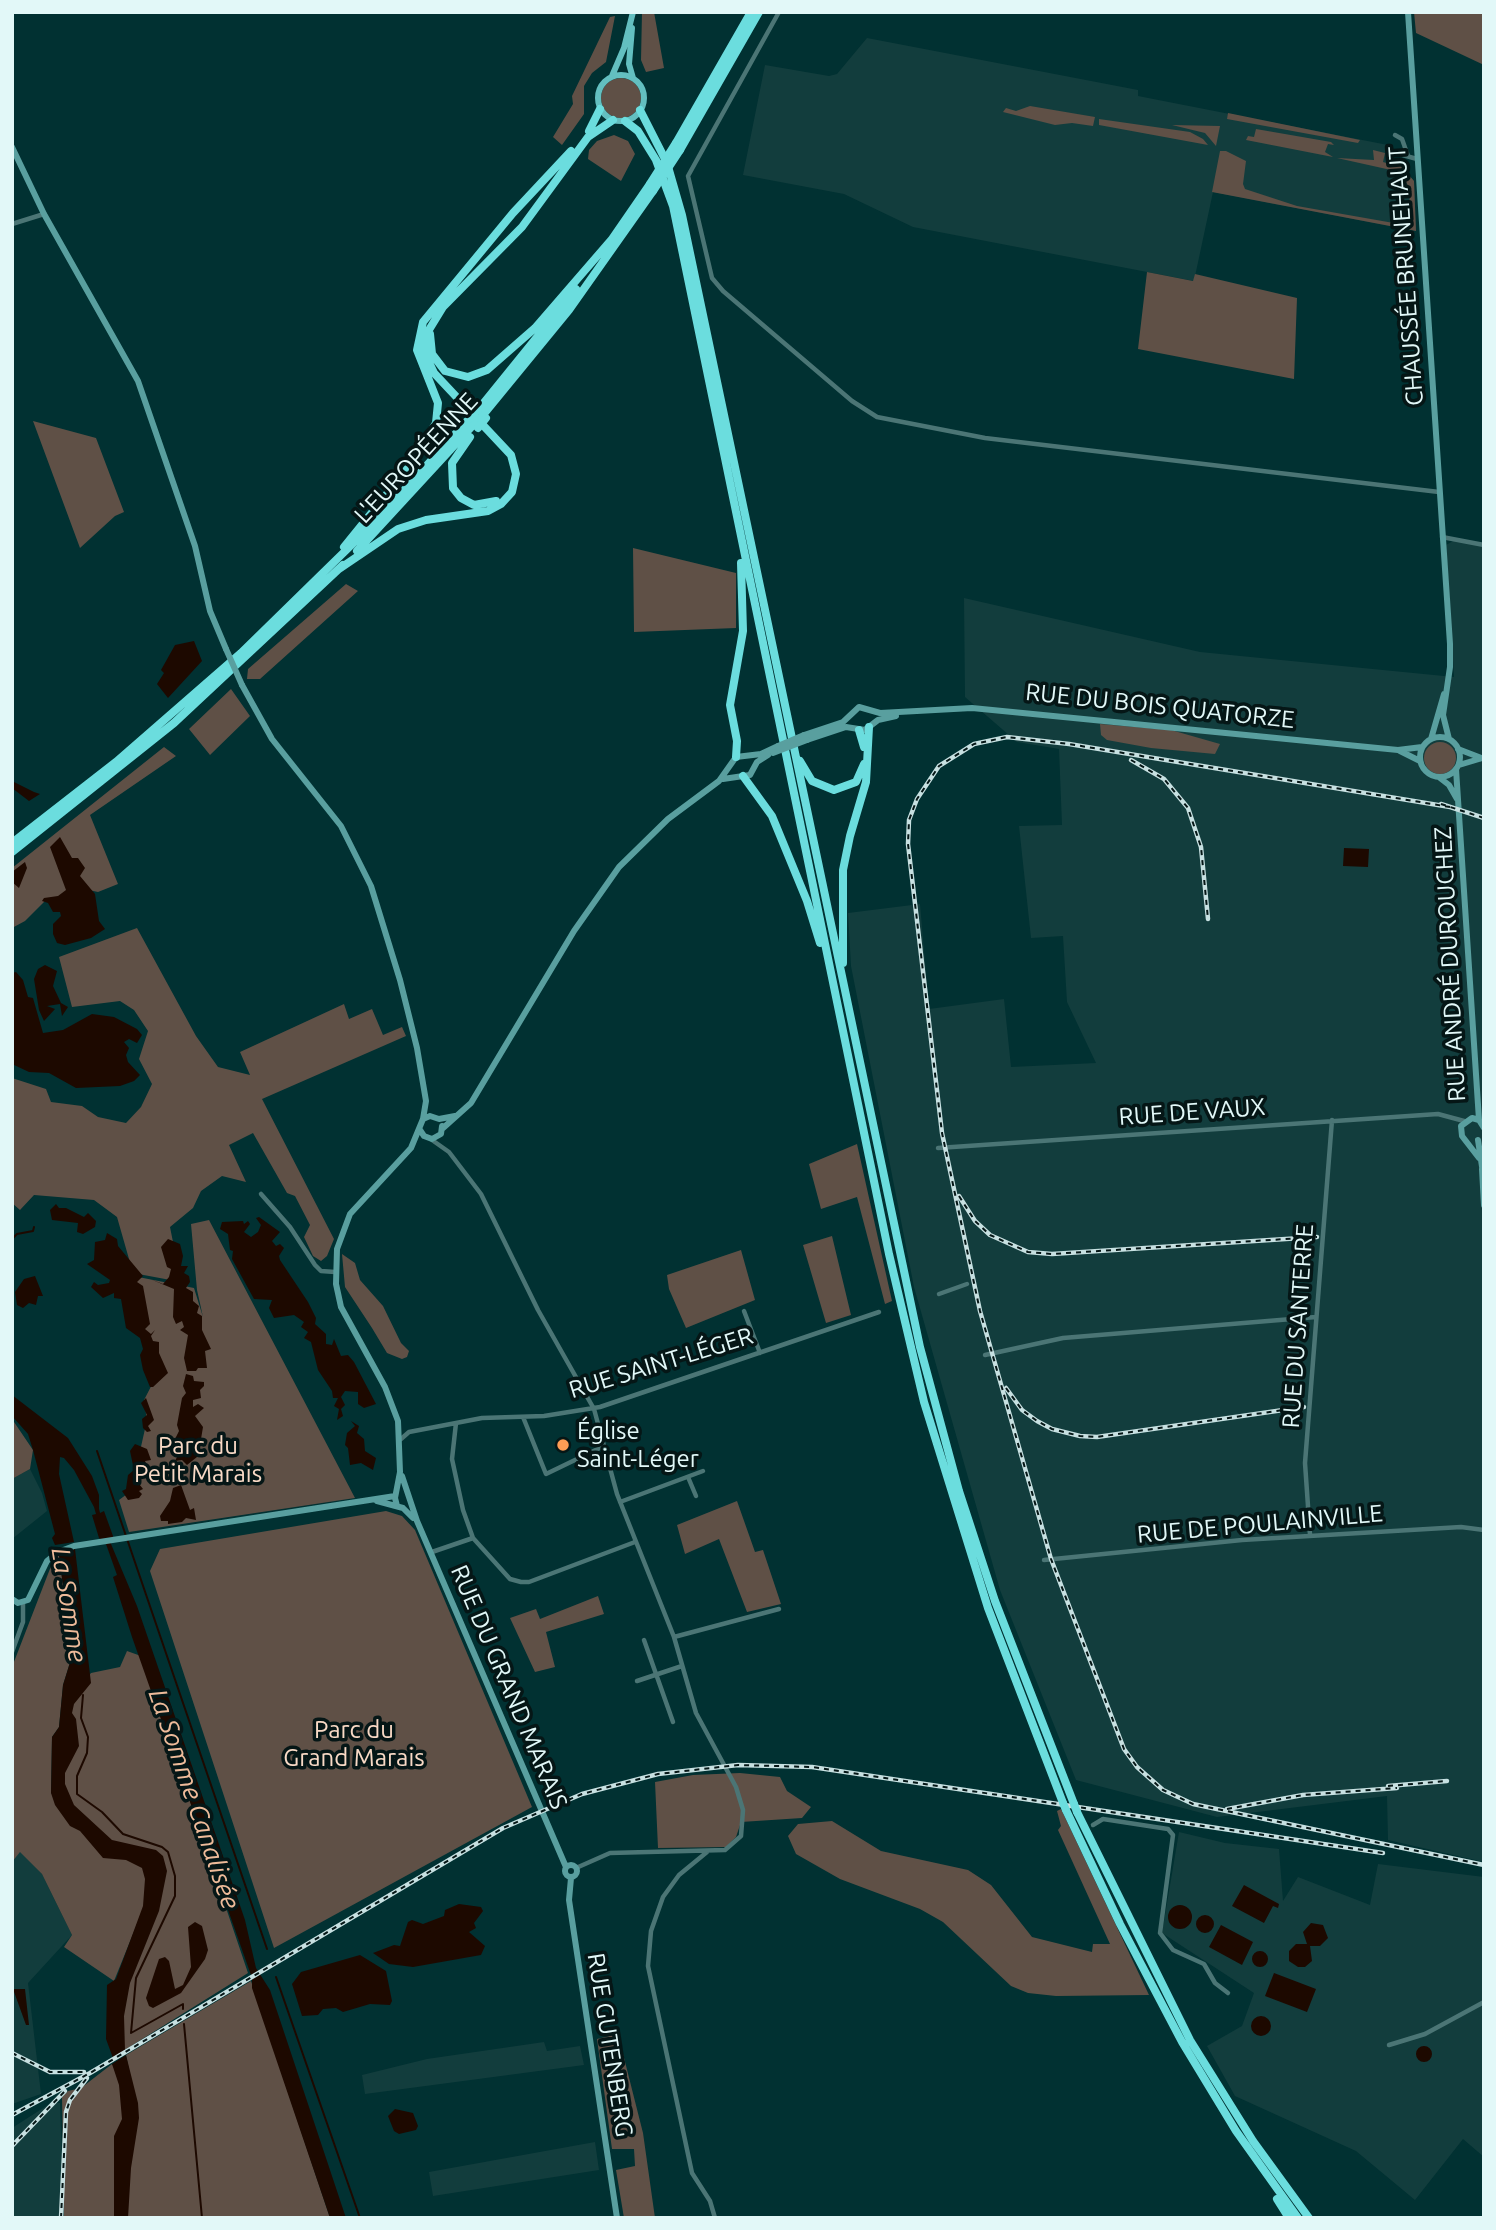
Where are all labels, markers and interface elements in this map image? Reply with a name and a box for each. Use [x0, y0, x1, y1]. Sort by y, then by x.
street label: CHAUSSÉE BRUNEHAUT [1383, 145, 1429, 407]
street label: L'EUROPÉENNE [348, 387, 484, 529]
street label: RUE DU BOIS QUATORZE [1024, 678, 1296, 734]
street label: RUE ANDRÉ DUROUCHEZ [1428, 826, 1472, 1102]
street label: RUE DE VAUX [1118, 1093, 1266, 1131]
street label: RUE DU SANTERRE [1276, 1223, 1320, 1429]
street label: RUE SAINT-LÉGER [566, 1321, 756, 1405]
place label: Église Saint-Léger [577, 1417, 699, 1473]
park label: Parc du Petit Marais [134, 1432, 262, 1488]
marker: Église Saint-Léger [555, 1437, 571, 1453]
street label: RUE DE POULAINVILLE [1136, 1499, 1384, 1549]
water label: La Somme [45, 1546, 93, 1664]
street label: RUE DU GRAND MARAIS [445, 1561, 573, 1813]
water label: La Somme Canalisée [142, 1685, 246, 1913]
park label: Parc du Grand Marais [283, 1716, 425, 1772]
street label: RUE GUTENBERG [581, 1951, 639, 2139]

